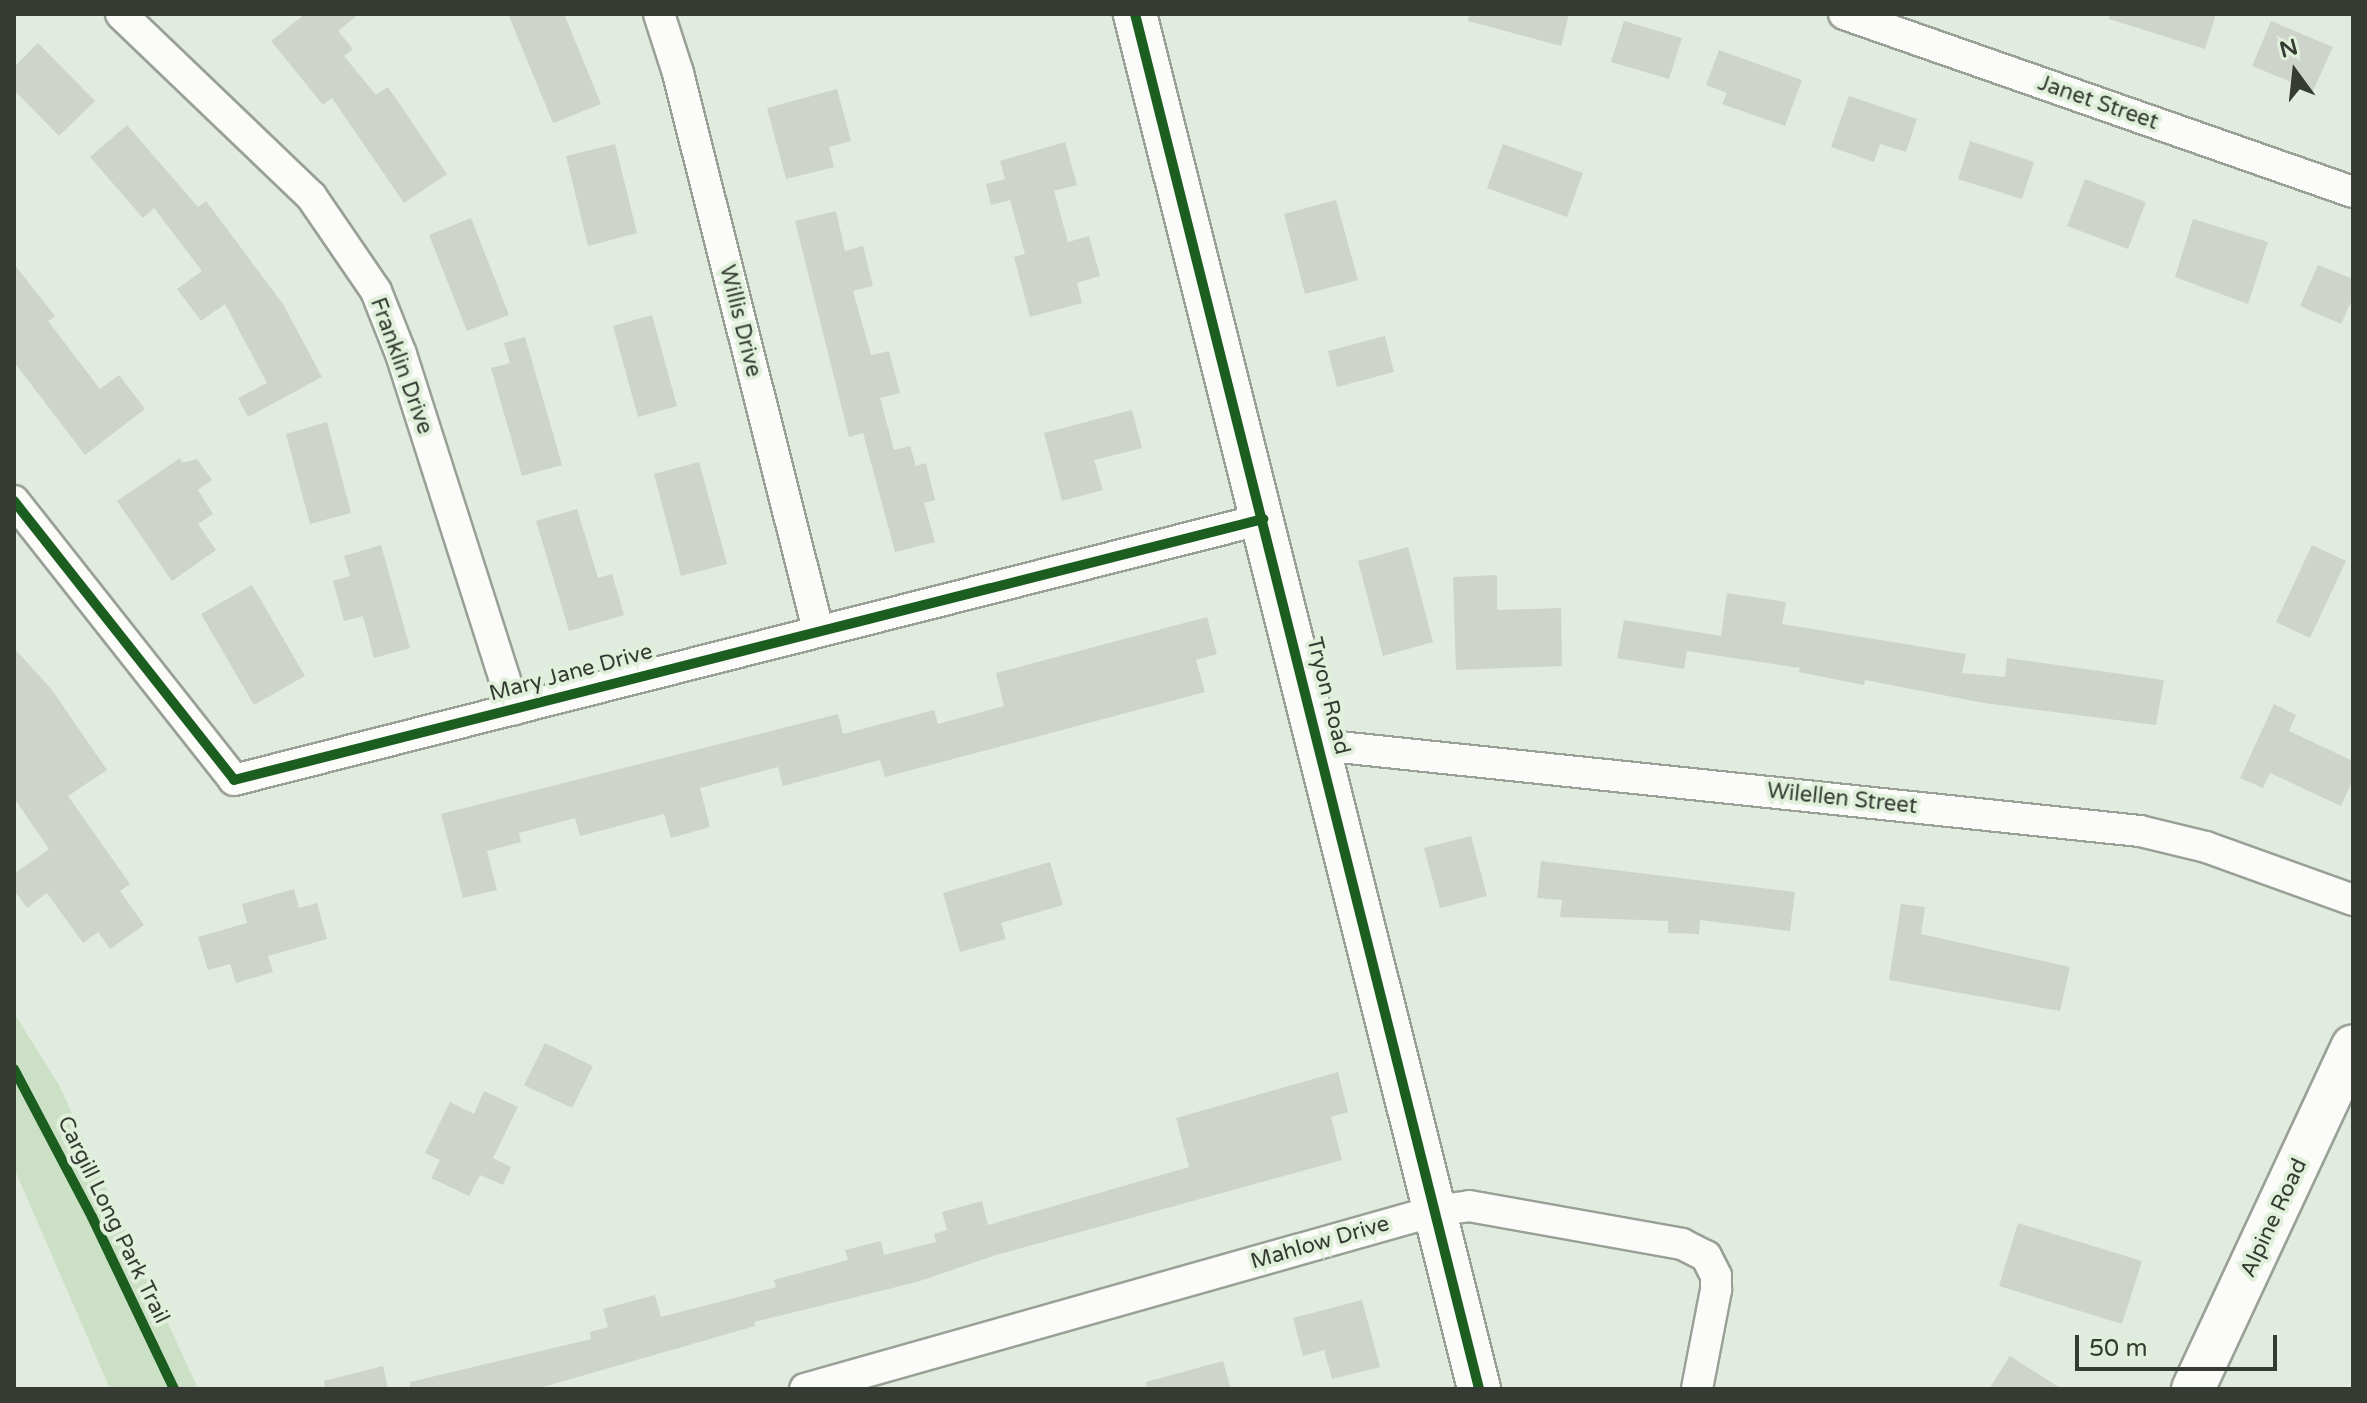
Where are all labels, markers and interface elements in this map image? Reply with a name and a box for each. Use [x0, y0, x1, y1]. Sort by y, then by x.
north arrow [2255, 32, 2335, 112]
text: N [2277, 34, 2301, 64]
street label: Janet Street [2034, 70, 2162, 136]
street label: Willis Drive [713, 262, 767, 380]
street label: Franklin Drive [364, 294, 438, 438]
street label: Tryon Road [1301, 635, 1355, 757]
street label: Mary Jane Drive [486, 639, 656, 707]
street label: Wilellen Street [1766, 778, 1918, 820]
street label: Cargill Long Park Trail [51, 1112, 175, 1328]
street label: Alpine Road [2235, 1154, 2313, 1282]
street label: Mahlow Drive [1248, 1211, 1392, 1275]
scale bar [2079, 1319, 2281, 1369]
text: 50 m [2089, 1334, 2147, 1363]

